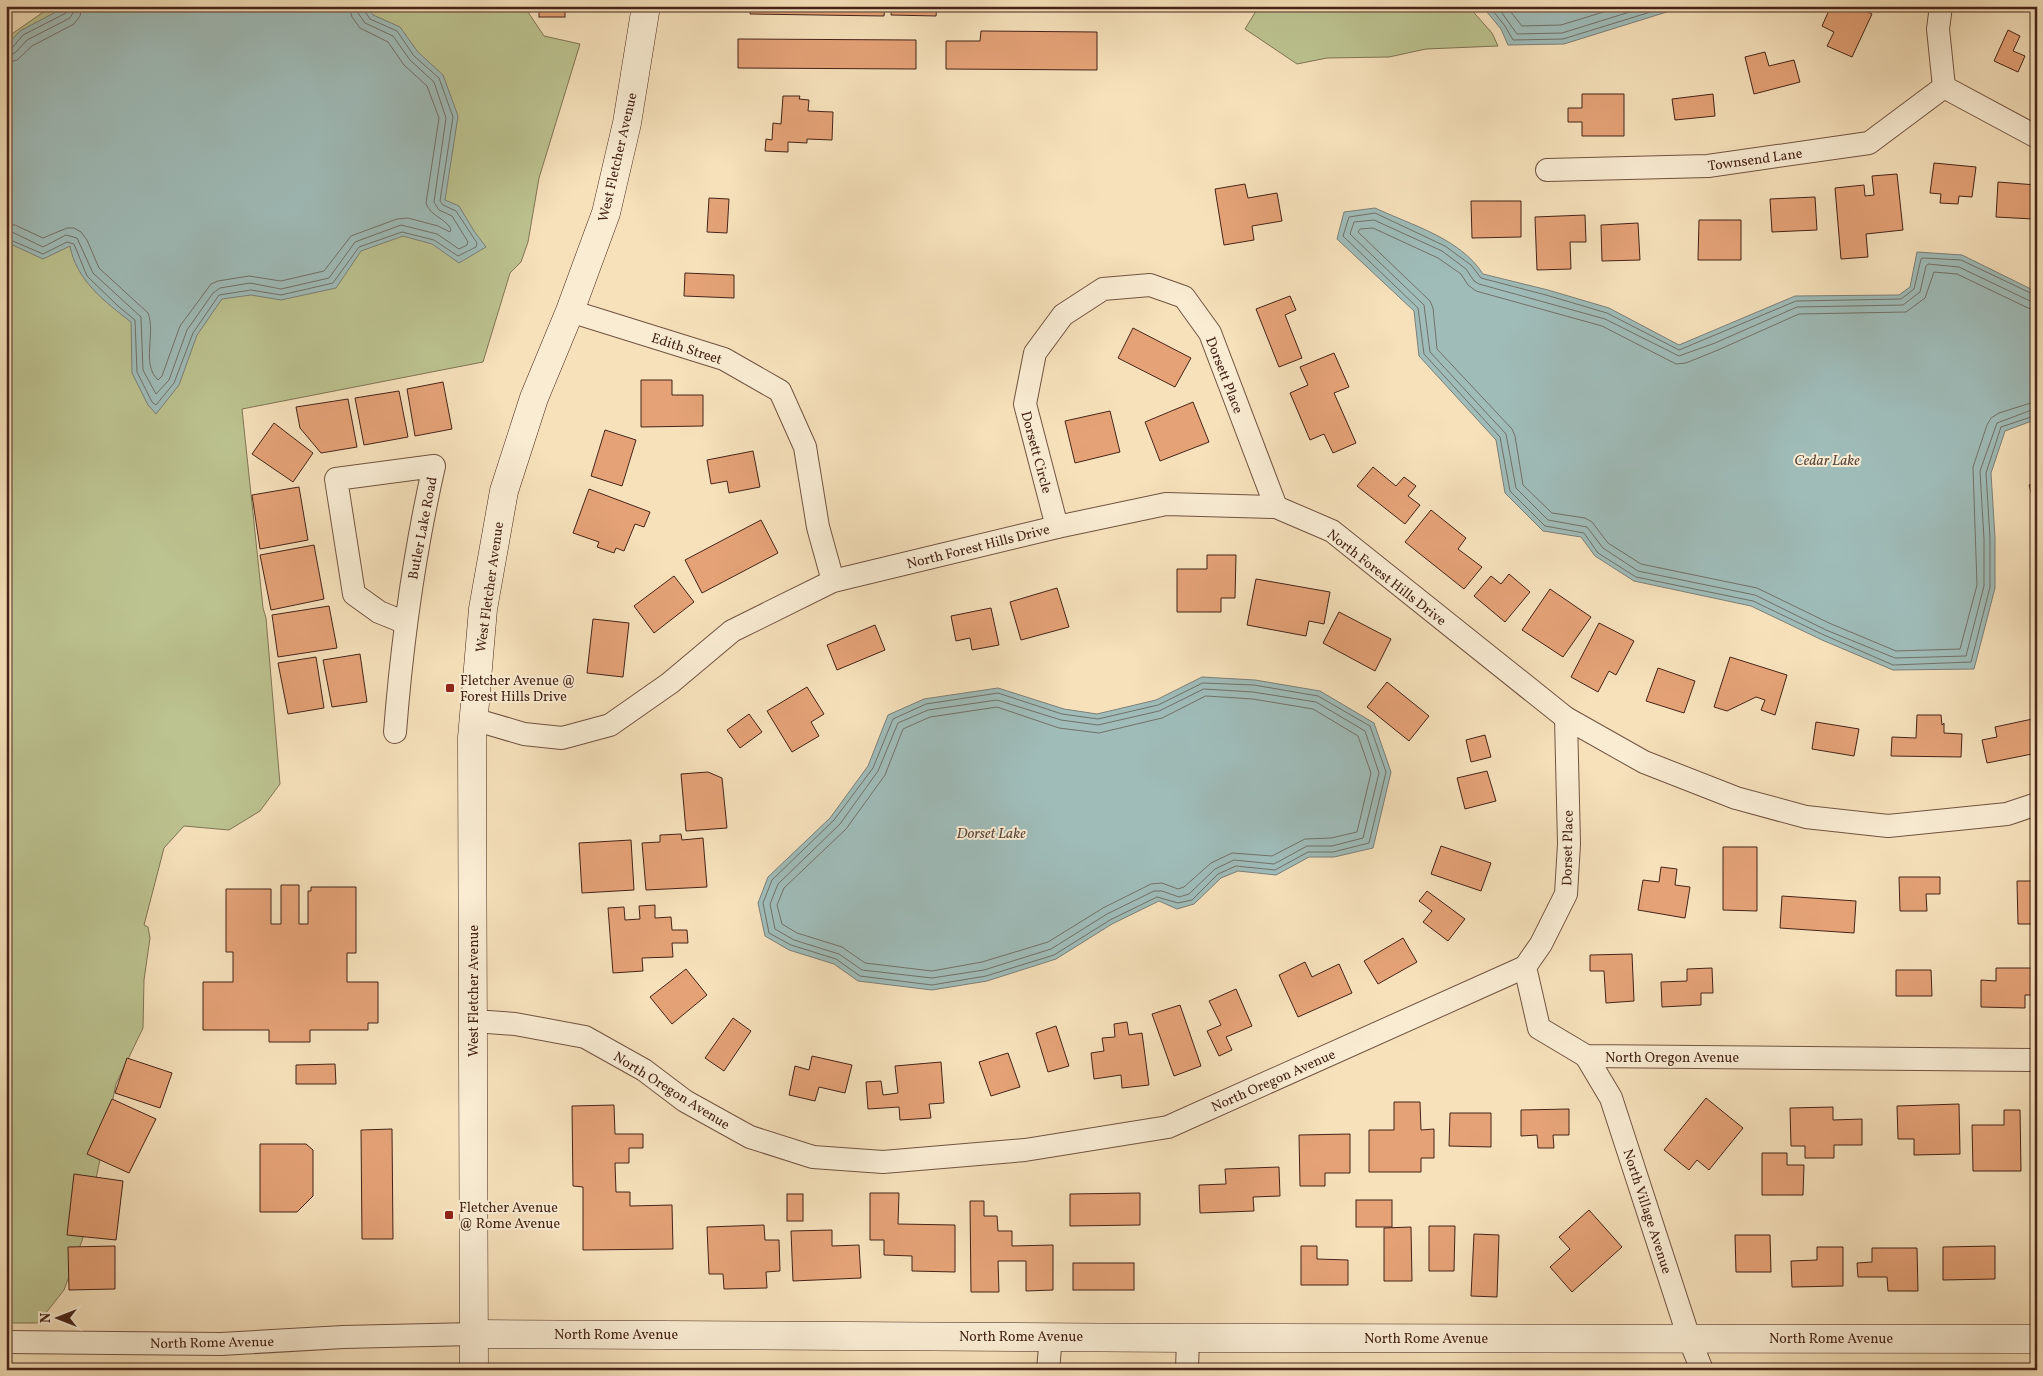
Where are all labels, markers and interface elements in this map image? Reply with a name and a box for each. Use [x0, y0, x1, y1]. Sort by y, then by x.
street label: West Fletcher Avenue [594, 91, 643, 224]
street label: Townsend Lane [1707, 144, 1804, 177]
street label: Edith Street [649, 329, 724, 370]
street label: Dorsett Place [1200, 334, 1247, 417]
street label: Dorsett Circle [1015, 409, 1056, 496]
water label: Cedar Lake [1794, 451, 1860, 472]
street label: Butler Lake Road [404, 475, 443, 581]
street label: West Fletcher Avenue [472, 520, 509, 654]
street label: North Forest Hills Drive [905, 520, 1052, 574]
street label: North Forest Hills Drive [1322, 526, 1450, 631]
place label: Fletcher Avenue @ Forest Hills Drive [460, 672, 576, 707]
marker: Fletcher Avenue @ Forest Hills Drive [444, 682, 456, 694]
street label: Dorset Place [1558, 809, 1579, 886]
water label: Dorset Lake [956, 824, 1026, 845]
street label: West Fletcher Avenue [465, 925, 484, 1057]
street label: North Oregon Avenue [1209, 1045, 1339, 1117]
street label: North Oregon Avenue [609, 1048, 733, 1135]
street label: North Oregon Avenue [1605, 1049, 1739, 1068]
street label: North Village Avenue [1617, 1147, 1676, 1277]
place label: Fletcher Avenue @ Rome Avenue [459, 1199, 560, 1234]
marker: Fletcher Avenue @ Rome Avenue [443, 1209, 455, 1221]
north arrow [32, 1294, 82, 1344]
text: N [37, 1313, 56, 1323]
street label: North Rome Avenue [554, 1326, 678, 1345]
street label: North Rome Avenue [959, 1328, 1083, 1347]
street label: North Rome Avenue [1364, 1330, 1488, 1349]
street label: North Rome Avenue [1769, 1330, 1893, 1349]
street label: North Rome Avenue [150, 1333, 275, 1354]

